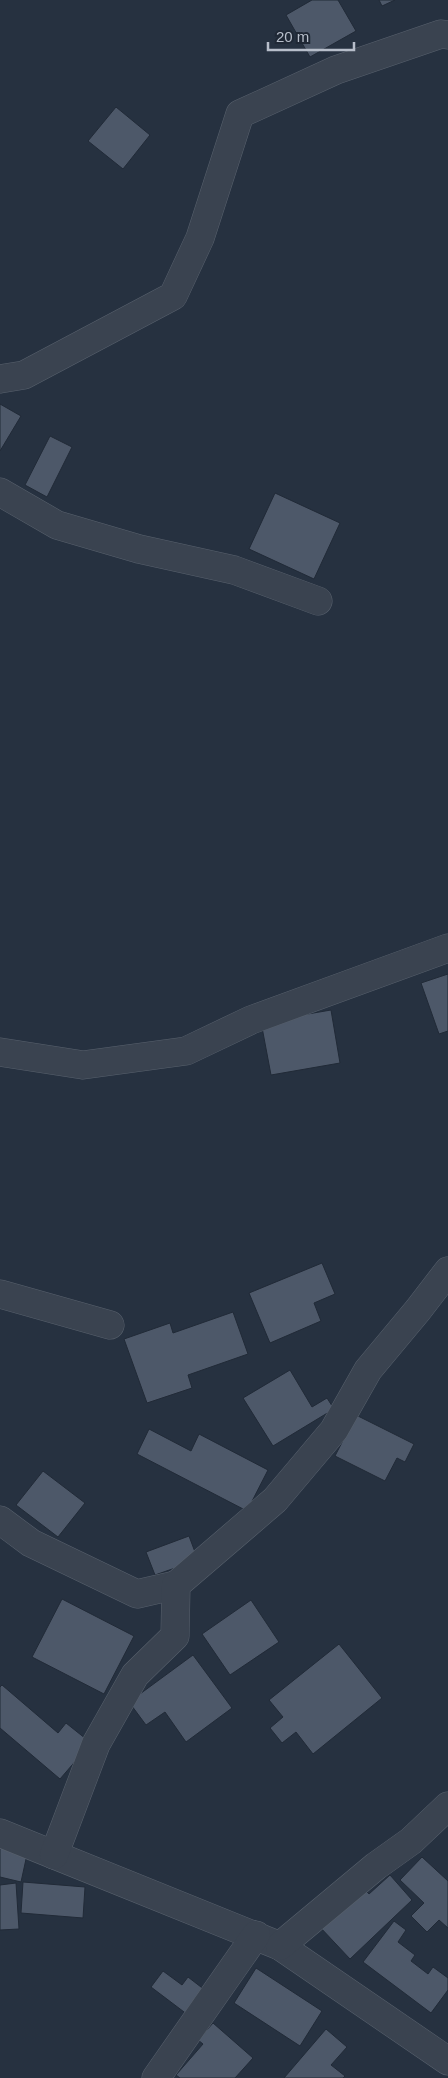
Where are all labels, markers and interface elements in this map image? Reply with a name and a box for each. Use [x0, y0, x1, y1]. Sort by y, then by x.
scale bar [268, 20, 354, 52]
text: 20 m [276, 28, 309, 45]

